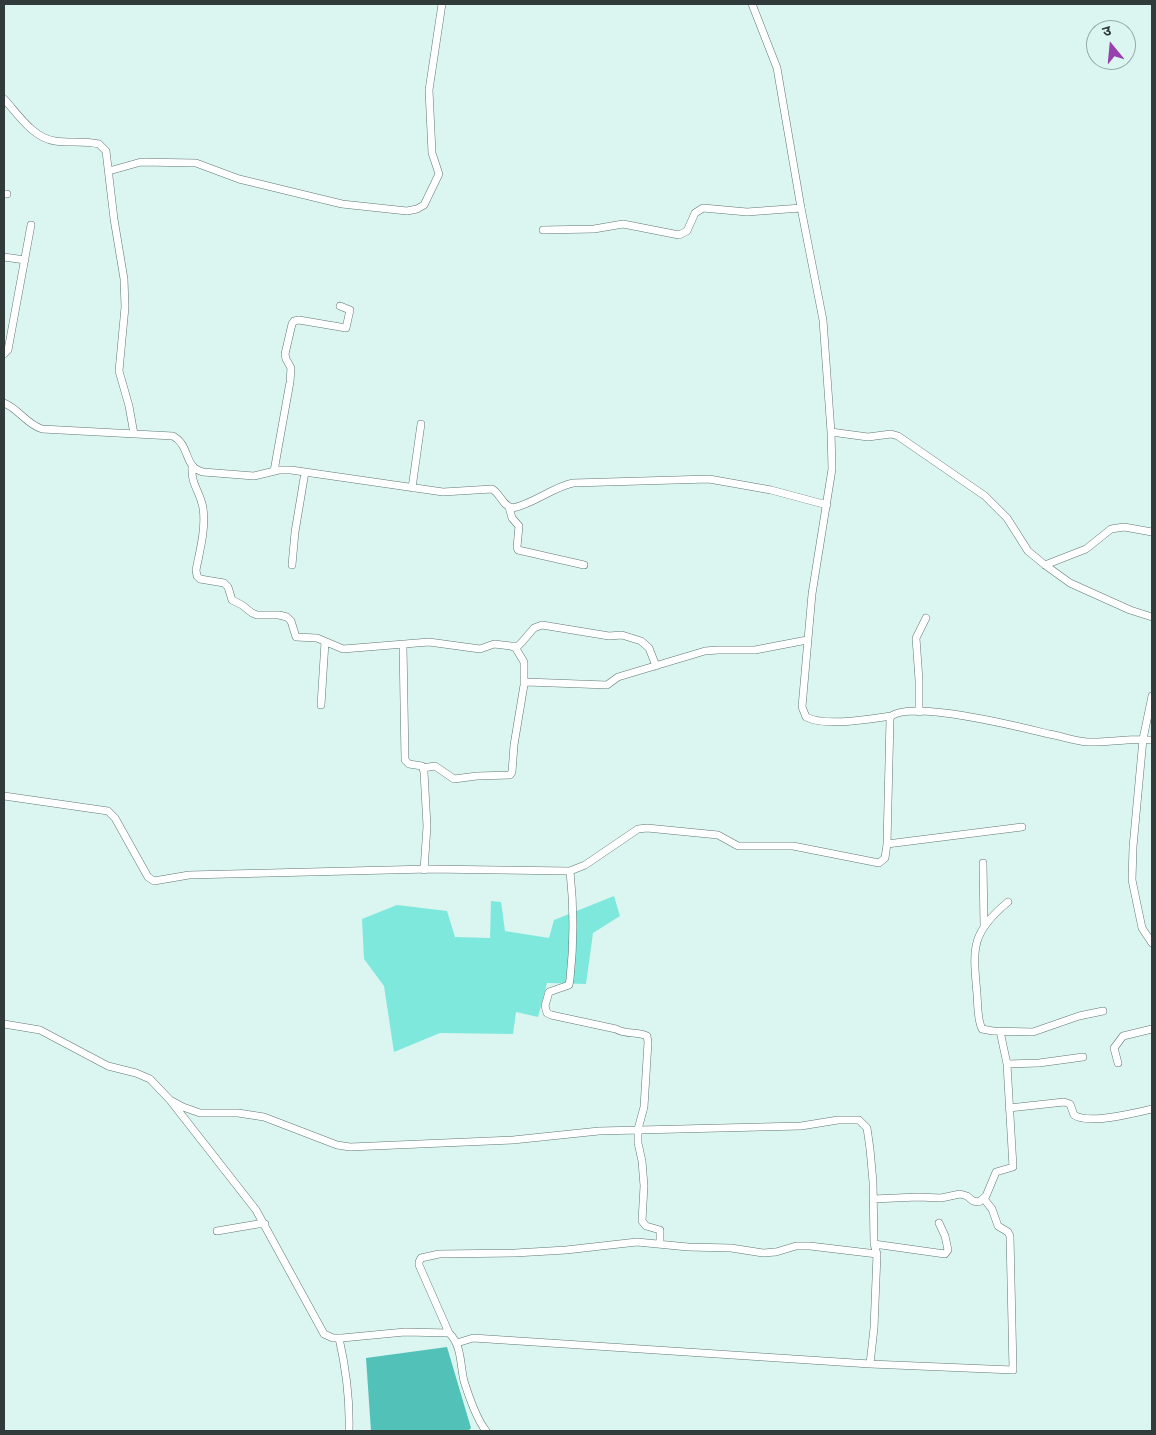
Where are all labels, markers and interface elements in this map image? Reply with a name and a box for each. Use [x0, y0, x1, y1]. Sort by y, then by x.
north arrow [1086, 20, 1136, 70]
text: उ [1100, 22, 1113, 40]

